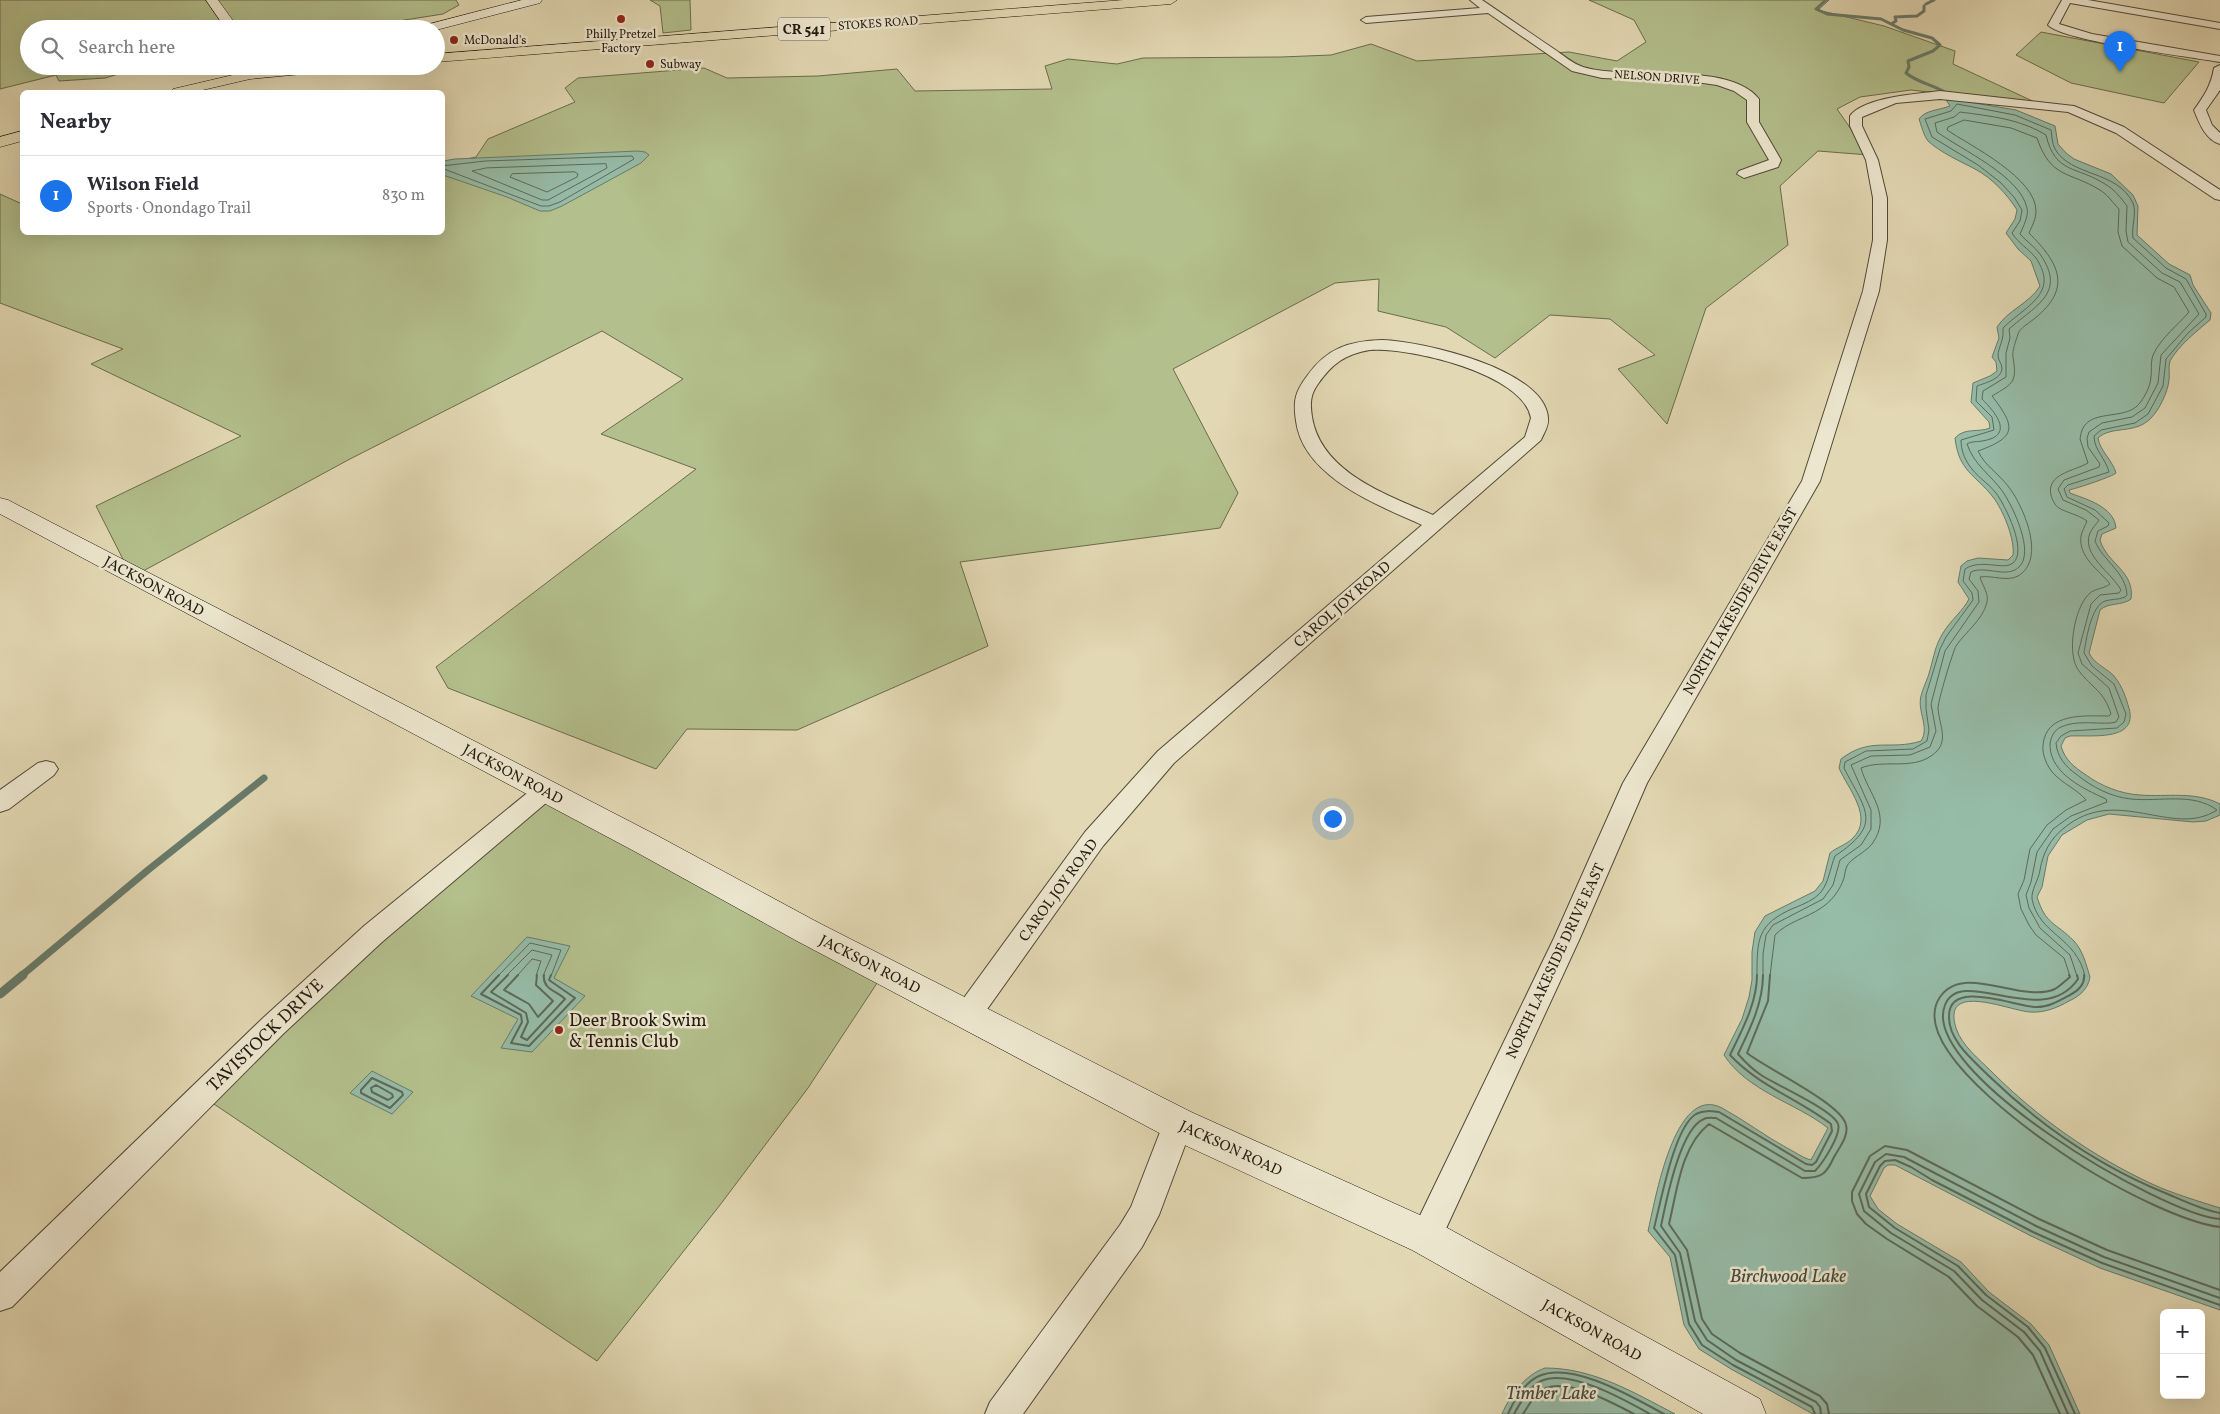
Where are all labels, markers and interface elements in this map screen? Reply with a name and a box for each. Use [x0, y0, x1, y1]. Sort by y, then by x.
marker: Philly Pretzel Factory [615, 13, 627, 25]
street label: STOKES ROAD [838, 13, 919, 35]
road number: CR 541 [778, 18, 830, 40]
search box [20, 20, 445, 75]
place label: Philly Pretzel Factory [586, 27, 657, 57]
pin: 1 [2104, 31, 2136, 72]
place label: McDonald's [464, 33, 526, 49]
icon: search [38, 34, 66, 62]
marker: McDonald's [448, 34, 460, 46]
text: Search here [78, 35, 175, 61]
place label: Subway [660, 57, 702, 73]
marker: Subway [644, 58, 656, 70]
street label: NELSON DRIVE [1613, 67, 1700, 89]
text: Nearby [40, 108, 111, 137]
text: Wilson Field [87, 172, 199, 198]
text: 1 [53, 185, 59, 207]
text: 830 m [382, 185, 425, 207]
text: Sports · Onondago Trail [87, 198, 251, 220]
street label: NORTH LAKESIDE DRIVE EAST [1679, 504, 1804, 699]
street label: JACKSON ROAD [99, 552, 207, 623]
street label: CAROL JOY ROAD [1290, 557, 1396, 653]
street label: JACKSON ROAD [458, 740, 566, 811]
your location [1320, 806, 1346, 832]
street label: CAROL JOY ROAD [1015, 835, 1104, 947]
street label: NORTH LAKESIDE DRIVE EAST [1502, 860, 1611, 1063]
street label: JACKSON ROAD [815, 931, 924, 1000]
street label: TAVISTOCK DRIVE [202, 974, 330, 1098]
place label: Deer Brook Swim & Tennis Club [569, 1009, 707, 1055]
marker: Deer Brook Swim & Tennis Club [553, 1024, 565, 1036]
street label: JACKSON ROAD [1176, 1116, 1285, 1182]
water label: Birchwood Lake [1730, 1264, 1846, 1290]
street label: JACKSON ROAD [1538, 1295, 1645, 1367]
map controls [2160, 1309, 2205, 1399]
button: + [2160, 1309, 2205, 1354]
button: − [2160, 1354, 2205, 1399]
water label: Timber Lake [1506, 1381, 1596, 1407]

